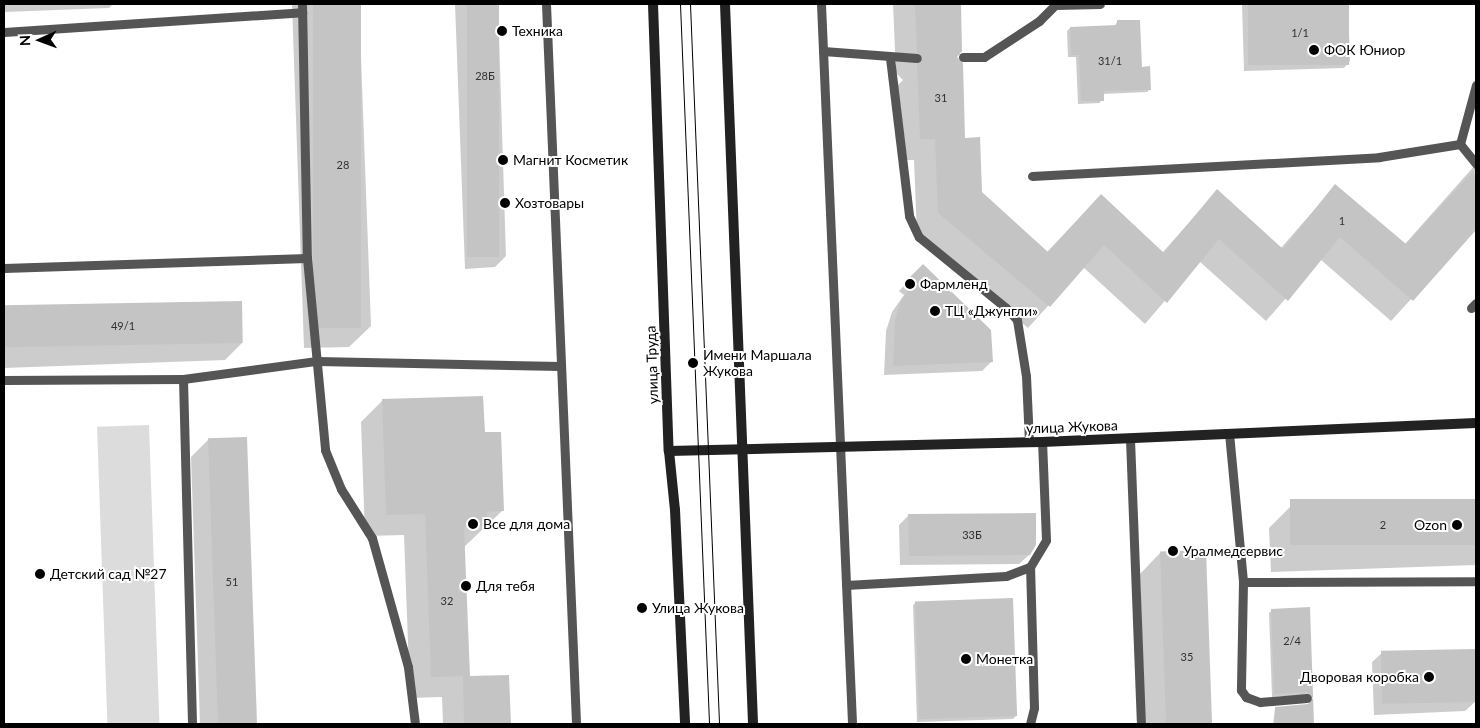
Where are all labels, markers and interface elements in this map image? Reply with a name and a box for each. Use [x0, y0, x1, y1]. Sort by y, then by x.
north arrow [15, 15, 65, 65]
place label: Техника [512, 23, 563, 39]
marker: Техника [496, 25, 508, 37]
house number: 1/1 [1291, 26, 1309, 40]
text: N [16, 35, 33, 46]
place label: ФОК Юниор [1324, 42, 1405, 58]
marker: ФОК Юниор [1308, 44, 1320, 56]
house number: 31/1 [1098, 54, 1122, 68]
house number: 28Б [475, 69, 495, 83]
house number: 31 [935, 91, 947, 105]
place label: Магнит Косметик [513, 152, 628, 168]
marker: Магнит Косметик [497, 154, 509, 166]
house number: 28 [337, 158, 349, 172]
place label: Хозтовары [515, 195, 584, 211]
marker: Хозтовары [499, 197, 511, 209]
house number: 1 [1339, 214, 1345, 228]
place label: Фармленд [920, 276, 988, 292]
marker: Фармленд [904, 278, 916, 290]
place label: ТЦ «Джунгли» [945, 303, 1038, 319]
marker: ТЦ «Джунгли» [929, 305, 941, 317]
house number: 49/1 [111, 319, 135, 333]
street label: улица Труда [642, 326, 662, 404]
place label: Имени Маршала Жукова [703, 347, 812, 380]
marker: Имени Маршала Жукова [687, 357, 699, 369]
street label: улица Жукова [1026, 417, 1118, 437]
place label: Все для дома [483, 516, 570, 532]
place label: Ozon [1414, 517, 1447, 533]
marker: Все для дома [467, 518, 479, 530]
house number: 2 [1380, 518, 1386, 532]
marker: Ozon [1451, 519, 1463, 531]
house number: 33Б [962, 528, 982, 542]
place label: Уралмедсервис [1183, 543, 1283, 559]
marker: Уралмедсервис [1167, 545, 1179, 557]
place label: Детский сад №27 [50, 566, 167, 582]
marker: Детский сад №27 [34, 568, 46, 580]
house number: 51 [226, 575, 238, 589]
place label: Для тебя [476, 578, 535, 594]
marker: Для тебя [460, 580, 472, 592]
house number: 32 [441, 594, 453, 608]
place label: Улица Жукова [652, 600, 744, 616]
marker: Улица Жукова [636, 602, 648, 614]
house number: 2/4 [1283, 634, 1301, 648]
house number: 35 [1181, 650, 1193, 664]
place label: Монетка [976, 651, 1033, 667]
marker: Монетка [960, 653, 972, 665]
place label: Дворовая коробка [1300, 669, 1419, 685]
marker: Дворовая коробка [1423, 671, 1435, 683]

